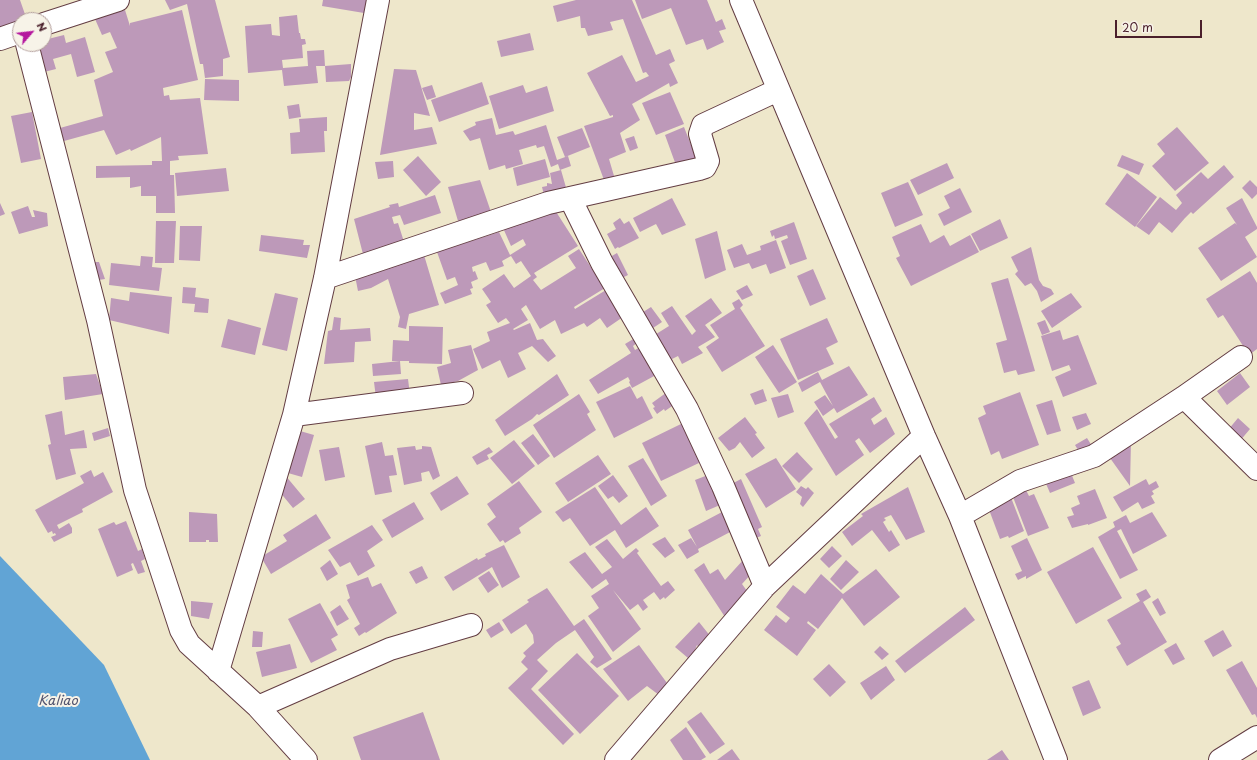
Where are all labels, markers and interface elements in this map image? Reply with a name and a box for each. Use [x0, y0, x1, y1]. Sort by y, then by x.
north arrow [12, 12, 52, 52]
scale bar [1117, 12, 1204, 38]
text: 20 m [1122, 18, 1153, 36]
text: N [33, 19, 52, 34]
water label: Kaliao [38, 693, 78, 709]

